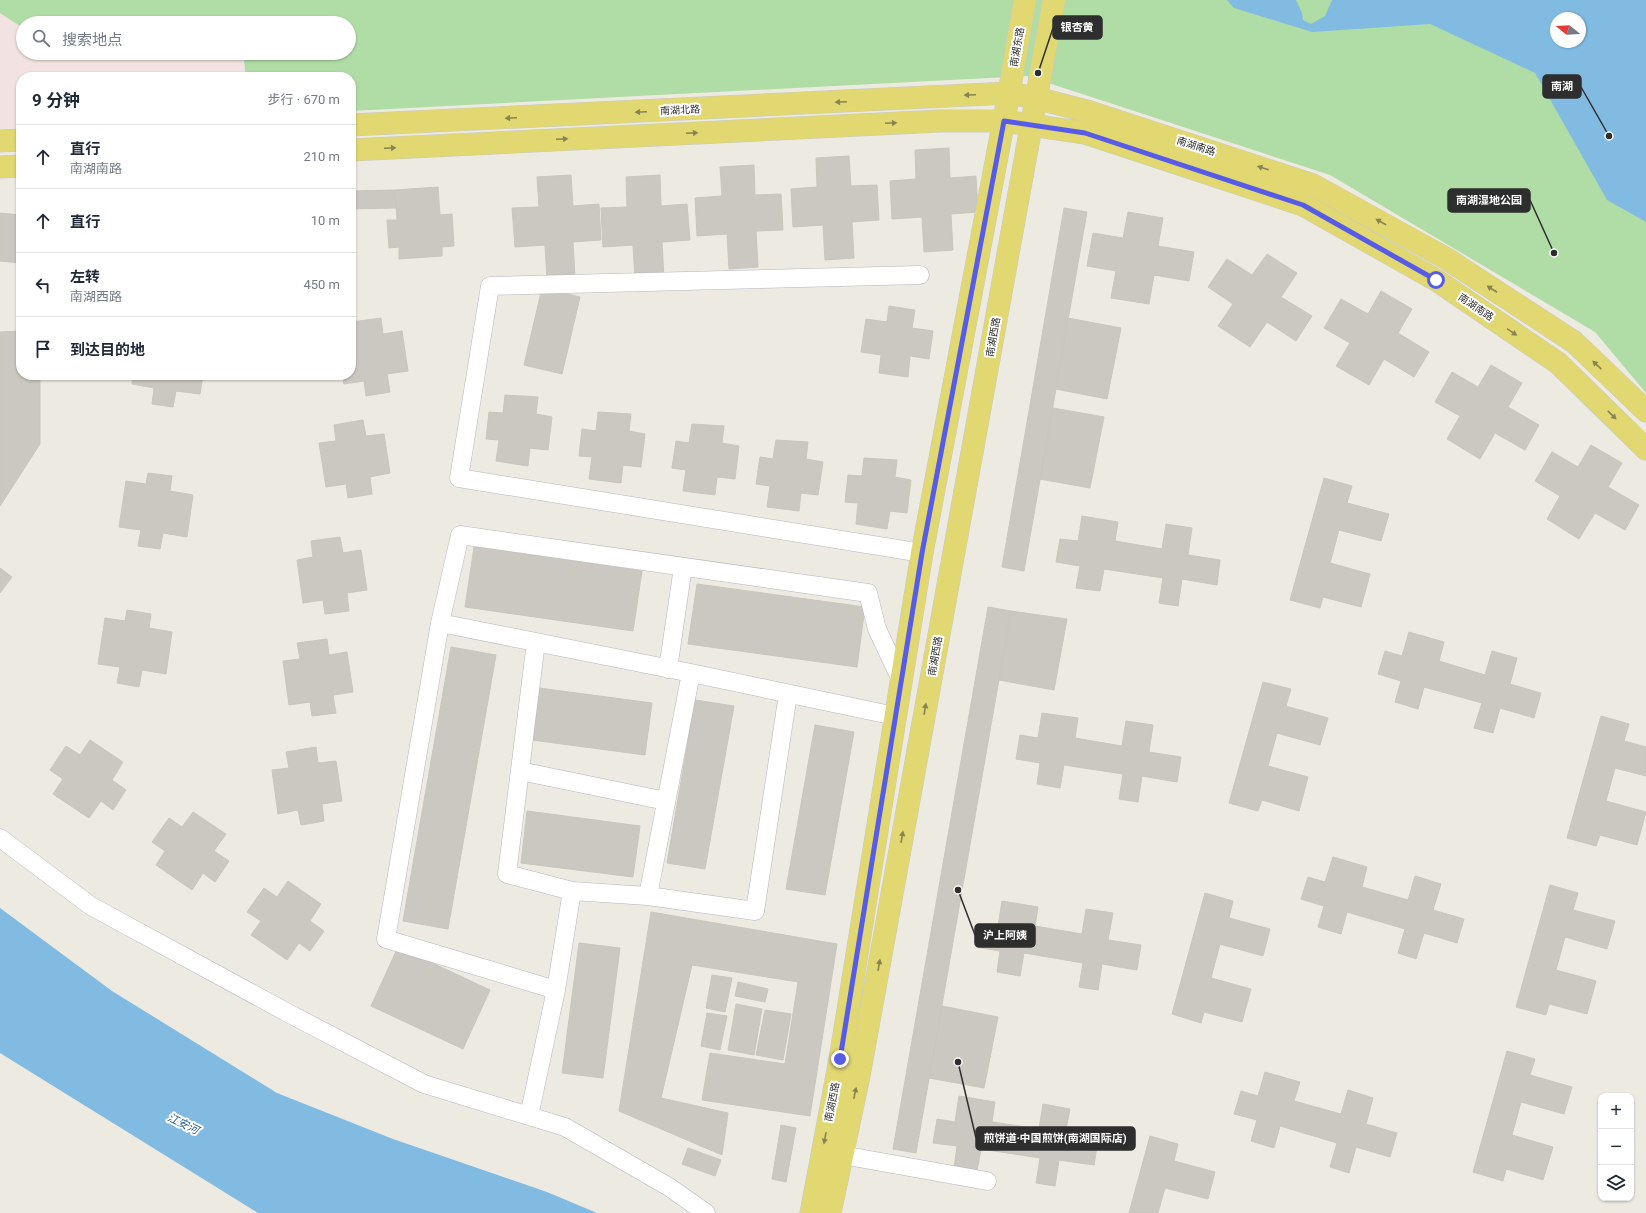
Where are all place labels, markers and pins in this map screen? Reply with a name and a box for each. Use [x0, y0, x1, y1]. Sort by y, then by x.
callout: 银杏黄 [1053, 16, 1102, 39]
callout: 南湖 [1543, 75, 1581, 98]
callout: 南湖湿地公园 [1448, 189, 1530, 212]
callout: 沪上阿姨 [975, 924, 1035, 947]
callout: 煎饼道·中国煎饼(南湖国际店) [976, 1127, 1135, 1150]

